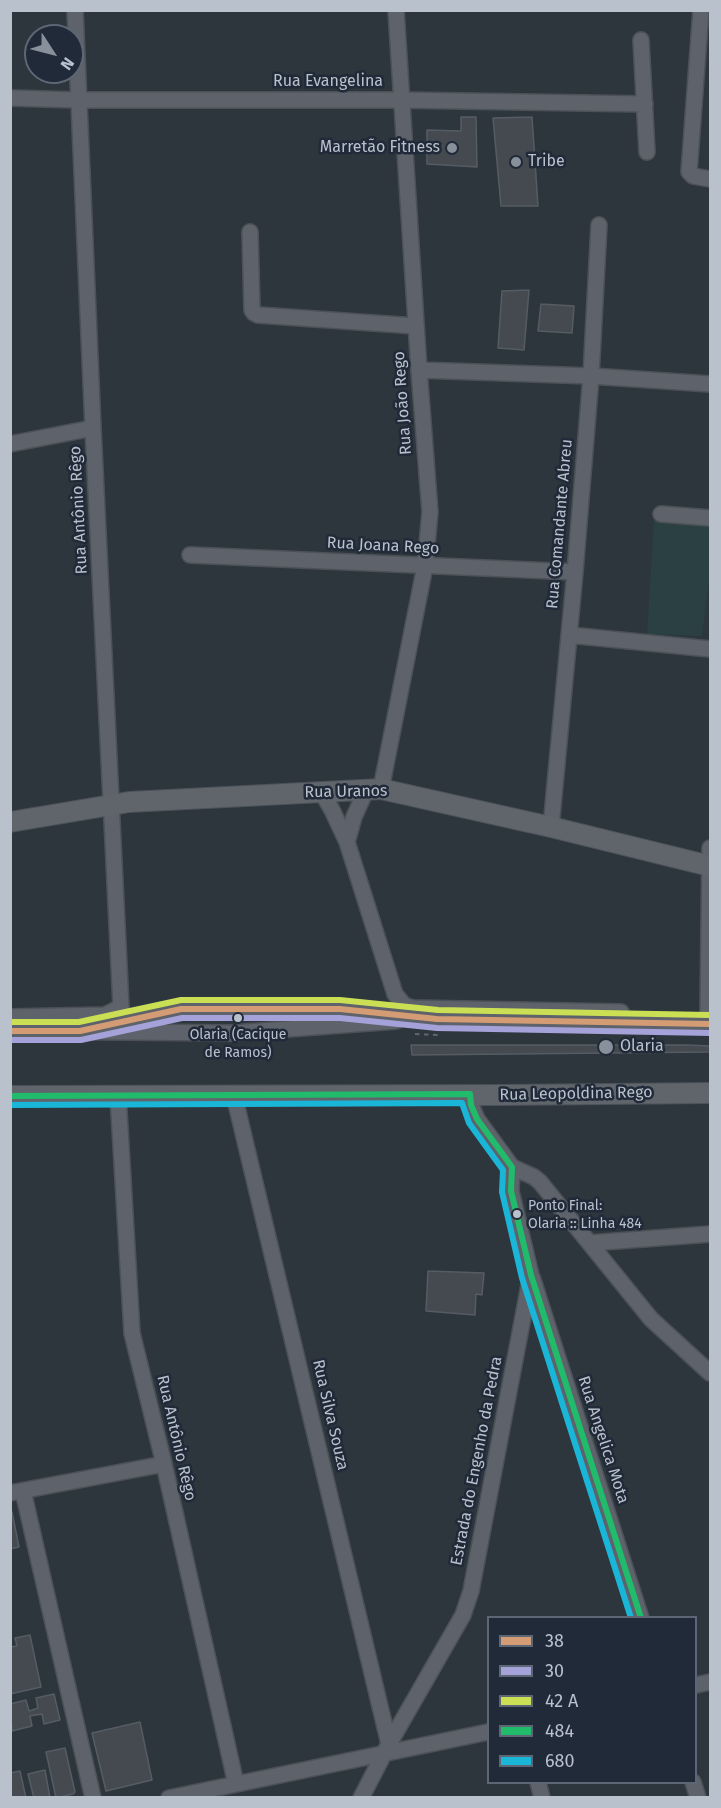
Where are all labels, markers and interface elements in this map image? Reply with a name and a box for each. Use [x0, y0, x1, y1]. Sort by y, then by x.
north arrow [24, 24, 84, 84]
text: N [57, 54, 78, 74]
street label: Rua Evangelina [273, 72, 383, 92]
place label: Marretão Fitness [320, 138, 440, 158]
marker: Marretão Fitness [445, 141, 459, 155]
place label: Tribe [528, 152, 565, 172]
marker: Tribe [509, 155, 523, 169]
street label: Rua João Rego [390, 351, 416, 455]
street label: Rua Comandante Abreu [543, 438, 577, 610]
street label: Rua Antônio Rêgo [66, 445, 92, 575]
street label: Rua Joana Rego [326, 533, 440, 559]
street label: Rua Uranos [304, 782, 388, 802]
marker: Olaria (Cacique de Ramos) [232, 1012, 244, 1024]
place label: Olaria (Cacique de Ramos) [190, 1027, 286, 1060]
place label: Olaria [620, 1037, 664, 1057]
marker: Olaria [597, 1038, 615, 1056]
street label: Rua Leopoldina Rego [499, 1083, 653, 1105]
place label: Ponto Final: Olaria :: Linha 484 [528, 1198, 642, 1230]
marker: Ponto Final: Olaria :: Linha 484 [511, 1208, 523, 1220]
street label: Estrada do Engenho da Pedra [447, 1355, 507, 1567]
street label: Rua Silva Souza [308, 1358, 352, 1472]
street label: Rua Antônio Rêgo [152, 1373, 200, 1503]
street label: Rua Angelica Mota [573, 1374, 633, 1506]
legend [487, 1616, 697, 1784]
text: 38 [545, 1630, 564, 1652]
text: 30 [545, 1660, 564, 1682]
text: 42 A [545, 1690, 578, 1712]
text: 484 [545, 1720, 574, 1742]
text: 680 [545, 1750, 575, 1772]

